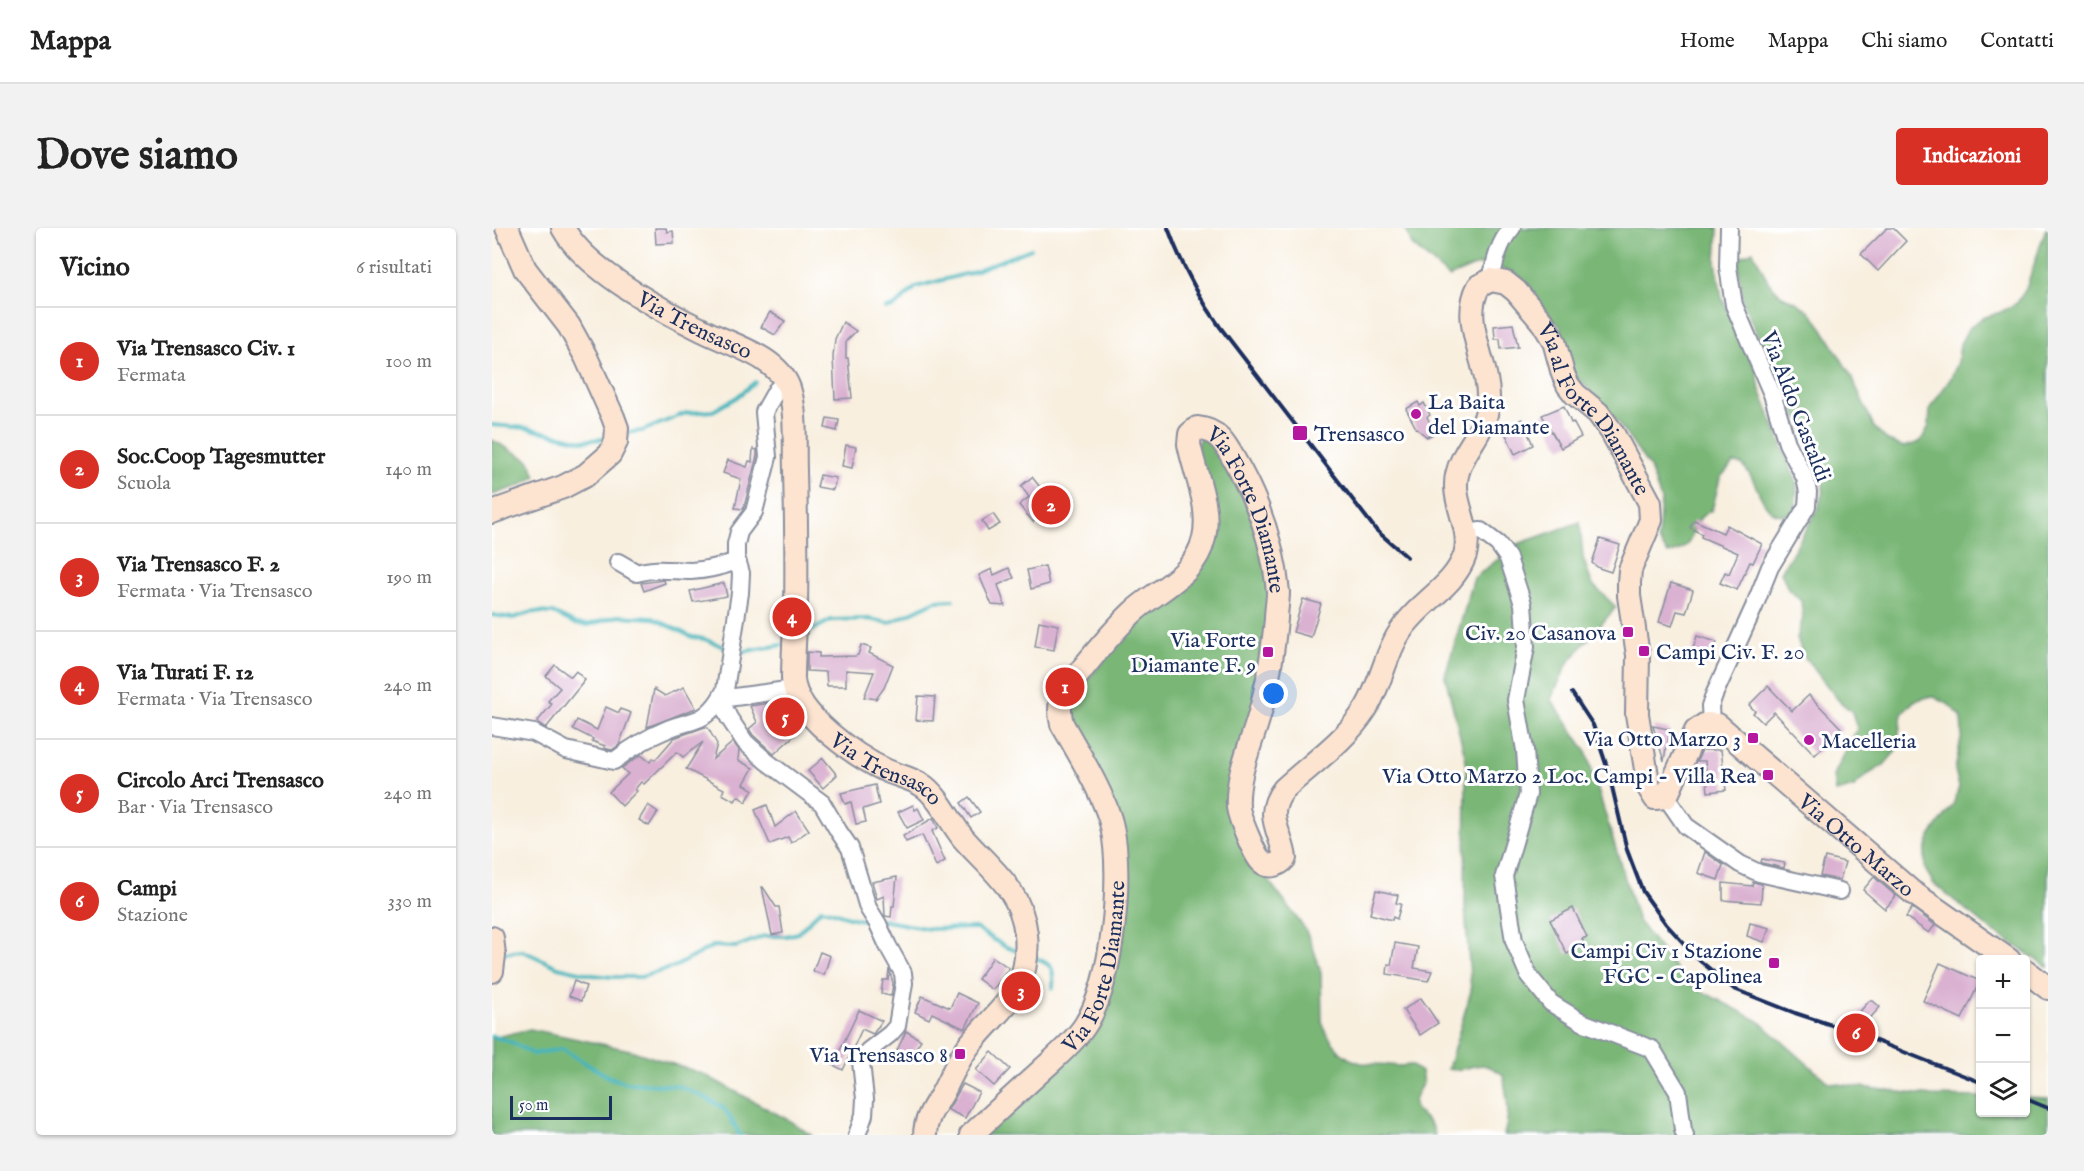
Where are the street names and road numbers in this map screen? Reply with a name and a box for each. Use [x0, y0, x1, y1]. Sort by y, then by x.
street label: Via Trensasco [630, 285, 757, 367]
street label: Via al Forte Diamante [1530, 317, 1655, 501]
street label: Via Aldo Gastaldi [1753, 326, 1837, 486]
street label: Via Forte Diamante [1200, 420, 1290, 595]
street label: Via Trensasco [823, 727, 948, 812]
street label: Via Otto Marzo [1791, 788, 1920, 904]
street label: Via Forte Diamante [1056, 880, 1132, 1060]

